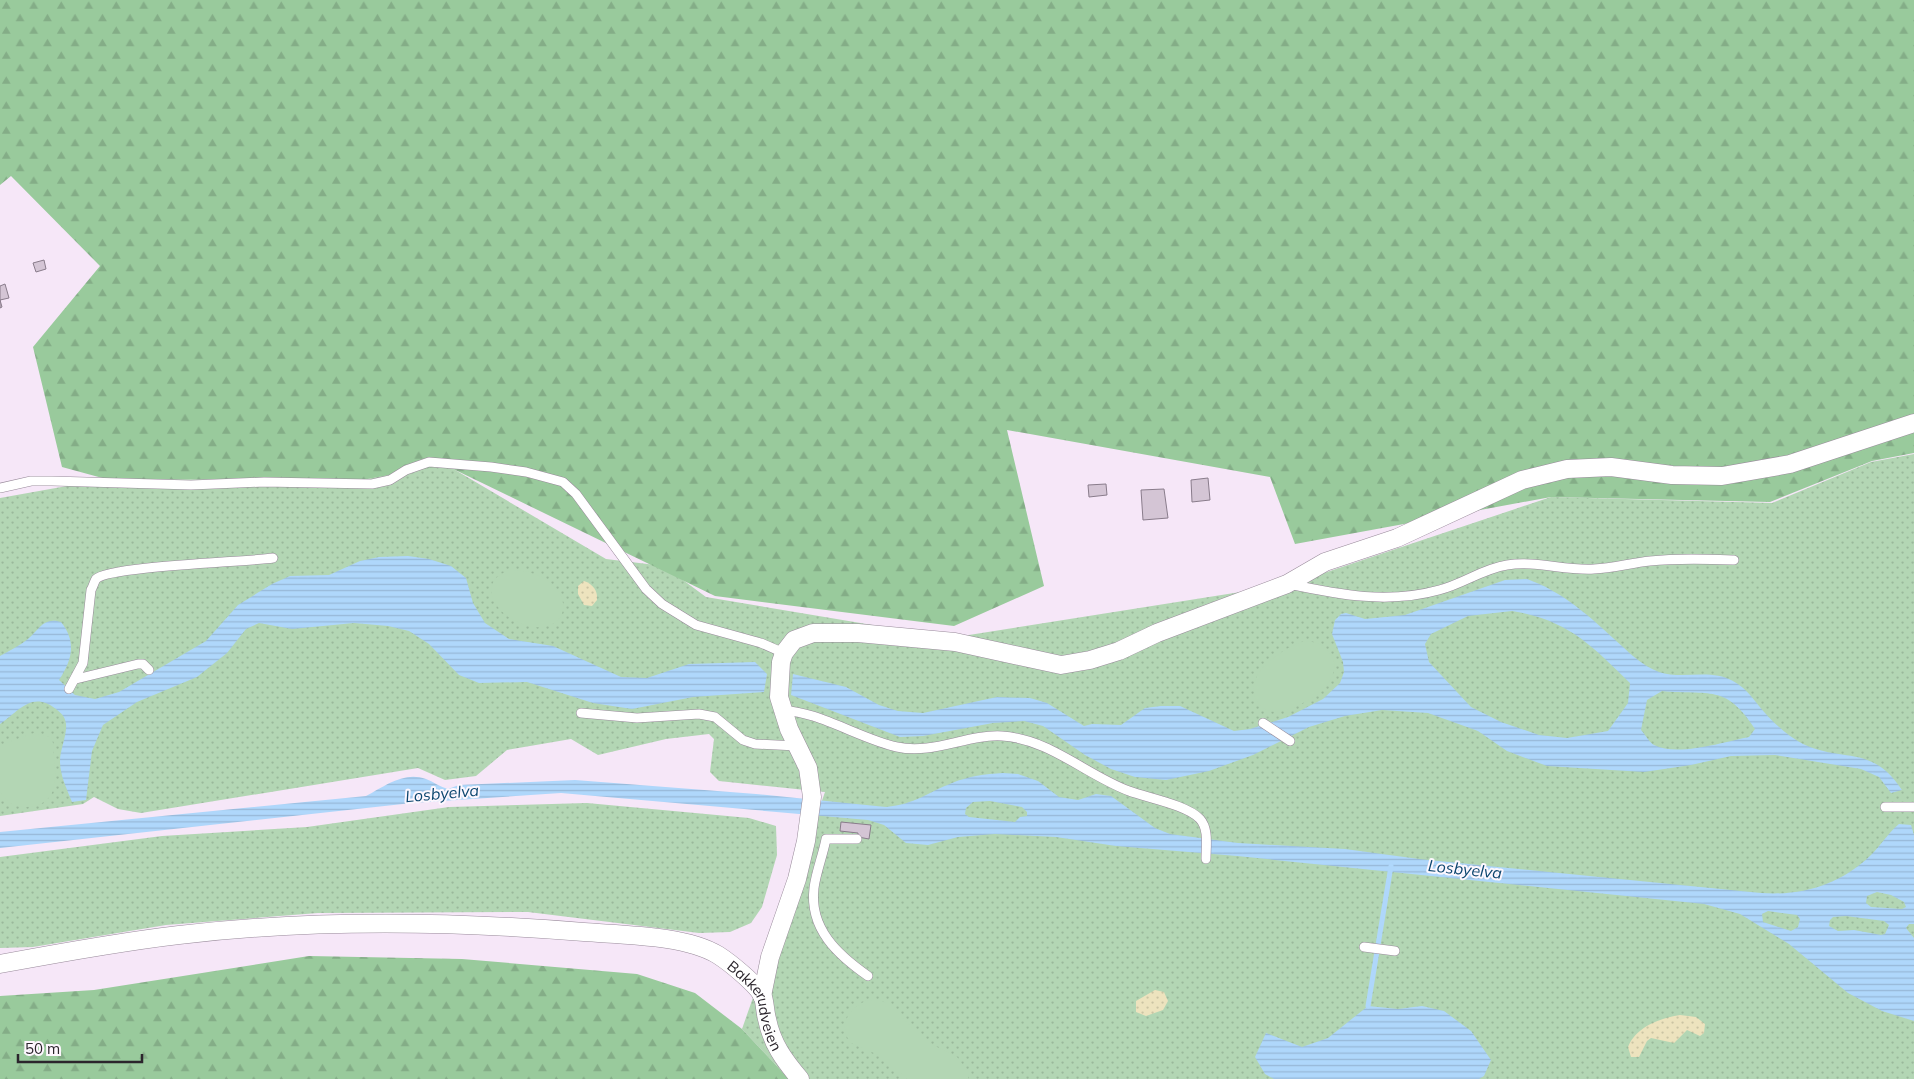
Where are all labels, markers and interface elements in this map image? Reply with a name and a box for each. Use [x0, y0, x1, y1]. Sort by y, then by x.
water label: Losbyelva [404, 780, 480, 806]
water label: Losbyelva [1427, 855, 1503, 883]
street label: Bakkerudveien [724, 956, 787, 1054]
scale bar [18, 1032, 141, 1064]
text: 50 m [25, 1039, 60, 1058]

